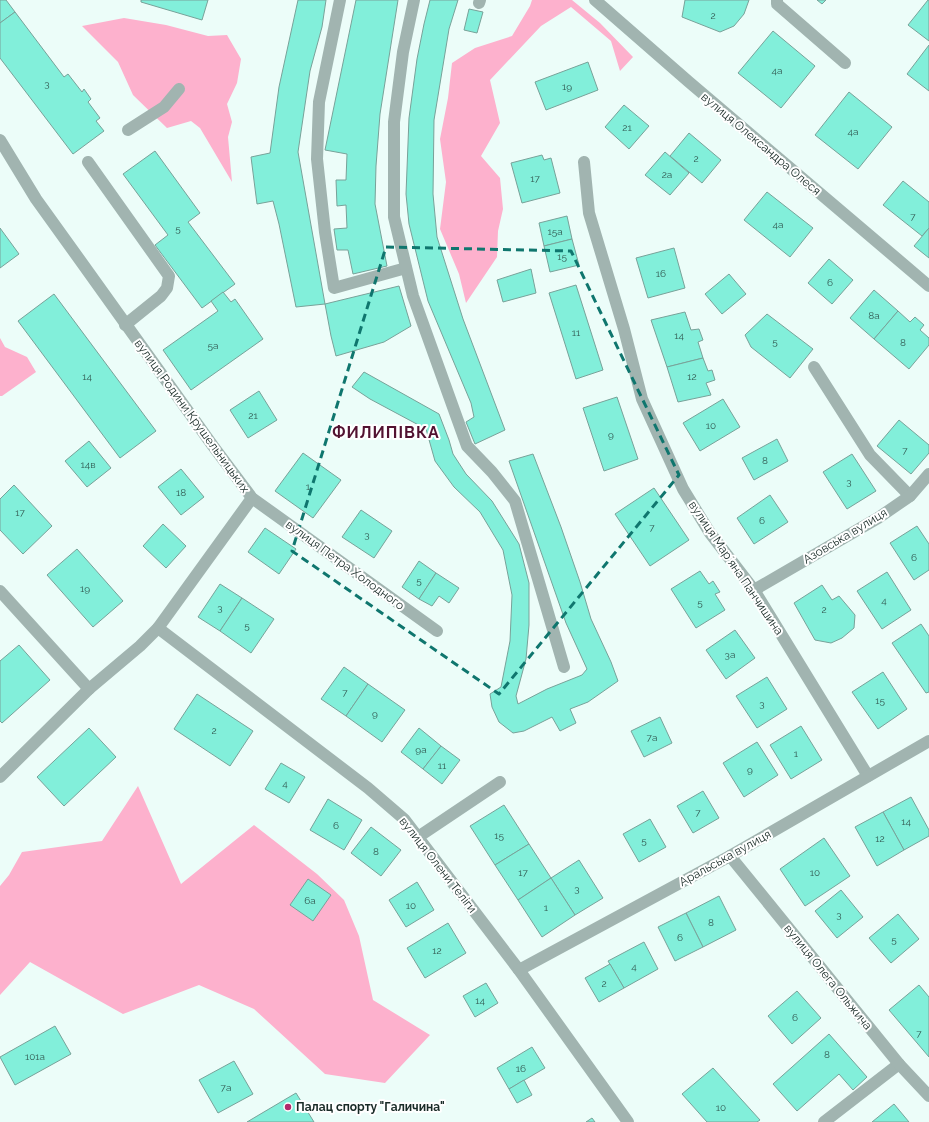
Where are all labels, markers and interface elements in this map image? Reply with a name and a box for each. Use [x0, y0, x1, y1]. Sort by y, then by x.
house number: 2 [710, 10, 716, 21]
house number: 4а [772, 65, 782, 76]
house number: 3 [44, 78, 50, 89]
house number: 19 [562, 81, 572, 92]
street label: вулиця Олександра Олеся [698, 90, 824, 198]
house number: 21 [622, 122, 632, 133]
house number: 4а [848, 126, 858, 137]
house number: 2 [693, 153, 699, 164]
house number: 2а [662, 169, 672, 180]
house number: 17 [530, 173, 540, 184]
house number: 7 [910, 211, 916, 222]
house number: 4а [773, 219, 783, 230]
house number: 5 [175, 223, 181, 234]
house number: 15а [547, 226, 563, 237]
house number: 15 [557, 251, 567, 262]
house number: 16 [656, 268, 666, 279]
house number: 6 [827, 277, 833, 288]
house number: 8а [868, 310, 880, 321]
house number: 11 [572, 327, 581, 338]
house number: 14 [674, 330, 684, 341]
house number: 5 [772, 336, 778, 347]
street label: вулиця Родини Крушельницьких [132, 337, 252, 495]
house number: 8 [900, 337, 906, 348]
house number: 5а [208, 340, 218, 351]
house number: 14 [82, 371, 92, 382]
house number: 12 [687, 371, 697, 382]
house number: 21 [248, 410, 258, 421]
house number: 10 [706, 420, 716, 431]
district label: ФИЛИПІВКА [332, 423, 440, 442]
house number: 9 [608, 429, 614, 440]
house number: 7 [902, 445, 908, 456]
house number: 8 [762, 455, 768, 466]
house number: 14в [80, 459, 96, 470]
house number: 3 [846, 476, 852, 487]
house number: 1 [306, 481, 311, 492]
house number: 18 [176, 487, 186, 498]
street label: вулиця Марʼяна Панчишина [686, 498, 786, 638]
street label: Азовська вулиця [800, 505, 890, 567]
house number: 17 [15, 507, 25, 518]
house number: 6 [759, 515, 765, 526]
street label: вулиця Петра Холодного [283, 517, 407, 613]
house number: 7 [649, 522, 655, 533]
house number: 3 [364, 529, 370, 540]
house number: 6 [911, 552, 917, 563]
house number: 5 [416, 575, 422, 586]
house number: 19 [80, 583, 90, 594]
house number: 4 [881, 595, 887, 606]
house number: 5 [697, 597, 703, 608]
house number: 3 [217, 602, 223, 613]
house number: 2 [821, 604, 827, 615]
house number: 5 [244, 620, 250, 631]
house number: 3а [725, 649, 735, 660]
house number: 7 [342, 687, 348, 698]
house number: 15 [875, 695, 885, 706]
house number: 3 [759, 698, 765, 709]
house number: 9 [372, 708, 378, 719]
house number: 2 [211, 725, 217, 736]
house number: 7а [647, 732, 657, 743]
house number: 9а [415, 744, 427, 755]
house number: 1 [794, 748, 799, 759]
house number: 11 [438, 760, 447, 771]
house number: 9 [747, 764, 753, 775]
house number: 4 [282, 778, 288, 789]
house number: 7 [695, 807, 701, 818]
street label: вулиця Олени Теліги [396, 814, 480, 916]
house number: 14 [901, 816, 911, 827]
house number: 6 [333, 820, 339, 831]
street label: Аральська вулиця [677, 827, 773, 889]
house number: 15 [494, 830, 504, 841]
house number: 12 [875, 833, 885, 844]
house number: 5 [641, 835, 647, 846]
house number: 8 [373, 846, 379, 857]
house number: 17 [518, 867, 528, 878]
house number: 10 [810, 867, 820, 878]
house number: 3 [574, 883, 580, 894]
house number: 6а [304, 895, 316, 906]
house number: 10 [406, 900, 416, 911]
house number: 1 [544, 902, 549, 913]
house number: 3 [836, 909, 842, 920]
house number: 8 [708, 917, 714, 928]
street label: вулиця Олега Ольжича [781, 922, 875, 1032]
house number: 6 [677, 932, 683, 943]
house number: 5 [891, 934, 897, 945]
house number: 12 [432, 945, 442, 956]
house number: 4 [631, 961, 637, 972]
house number: 2 [601, 978, 607, 989]
house number: 14 [475, 995, 485, 1006]
house number: 6 [792, 1012, 798, 1023]
house number: 7 [916, 1028, 922, 1039]
house number: 8 [824, 1049, 830, 1060]
house number: 101а [25, 1051, 45, 1062]
house number: 16 [516, 1063, 526, 1074]
house number: 7а [221, 1082, 231, 1093]
place label: Палац спорту "Галичина" [296, 1100, 445, 1114]
marker: Палац спорту "Галичина" [283, 1102, 293, 1112]
house number: 10 [716, 1102, 726, 1113]

